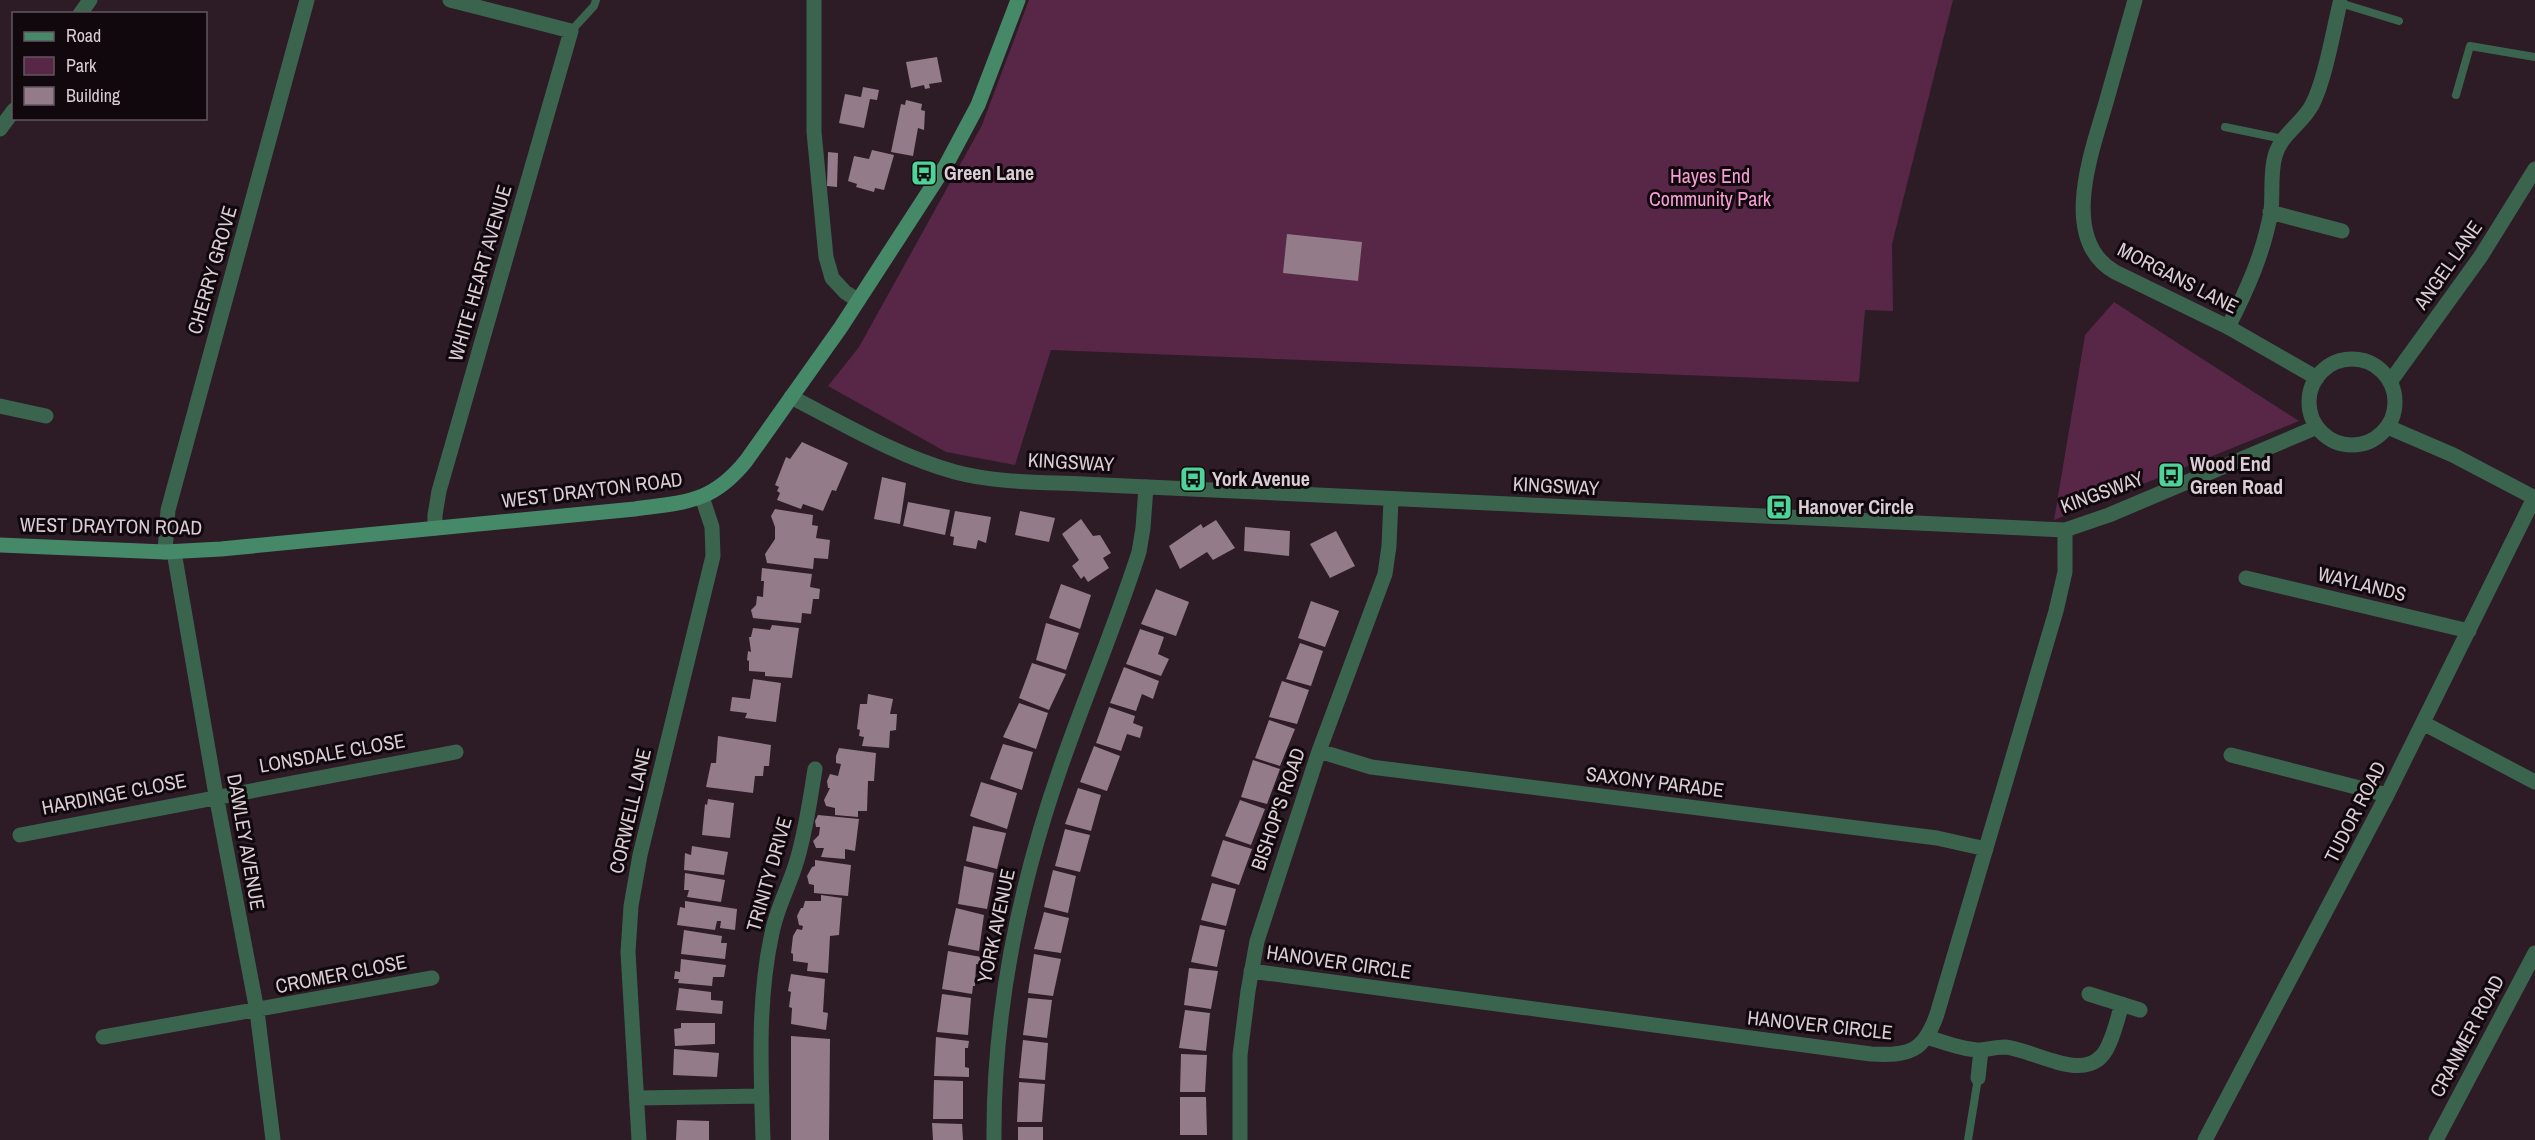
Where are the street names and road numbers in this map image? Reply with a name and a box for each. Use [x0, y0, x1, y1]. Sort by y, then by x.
street label: WHITE HEART AVENUE [441, 182, 518, 364]
street label: CHERRY GROVE [180, 202, 243, 337]
street label: ANGEL LANE [2407, 215, 2488, 315]
street label: MORGANS LANE [2113, 236, 2243, 320]
street label: KINGSWAY [1027, 446, 1115, 477]
street label: KINGSWAY [2057, 464, 2147, 519]
street label: WEST DRAYTON ROAD [500, 465, 684, 514]
street label: KINGSWAY [1512, 470, 1600, 501]
street label: WEST DRAYTON ROAD [20, 510, 202, 541]
street label: WAYLANDS [2315, 559, 2409, 608]
street label: LONSDALE CLOSE [257, 726, 407, 779]
street label: BISHOP'S ROAD [1244, 744, 1311, 874]
street label: CORWELL LANE [602, 746, 657, 876]
street label: TUDOR ROAD [2317, 757, 2392, 867]
street label: SAXONY PARADE [1584, 760, 1726, 803]
street label: HARDINGE CLOSE [39, 766, 188, 821]
street label: DAWLEY AVENUE [221, 771, 272, 912]
street label: TRINITY DRIVE [739, 813, 798, 934]
street label: YORK AVENUE [970, 866, 1021, 986]
street label: HANOVER CIRCLE [1265, 938, 1413, 985]
street label: CROMER CLOSE [273, 948, 409, 999]
street label: CRANMER ROAD [2423, 970, 2510, 1102]
street label: HANOVER CIRCLE [1746, 1003, 1894, 1046]

